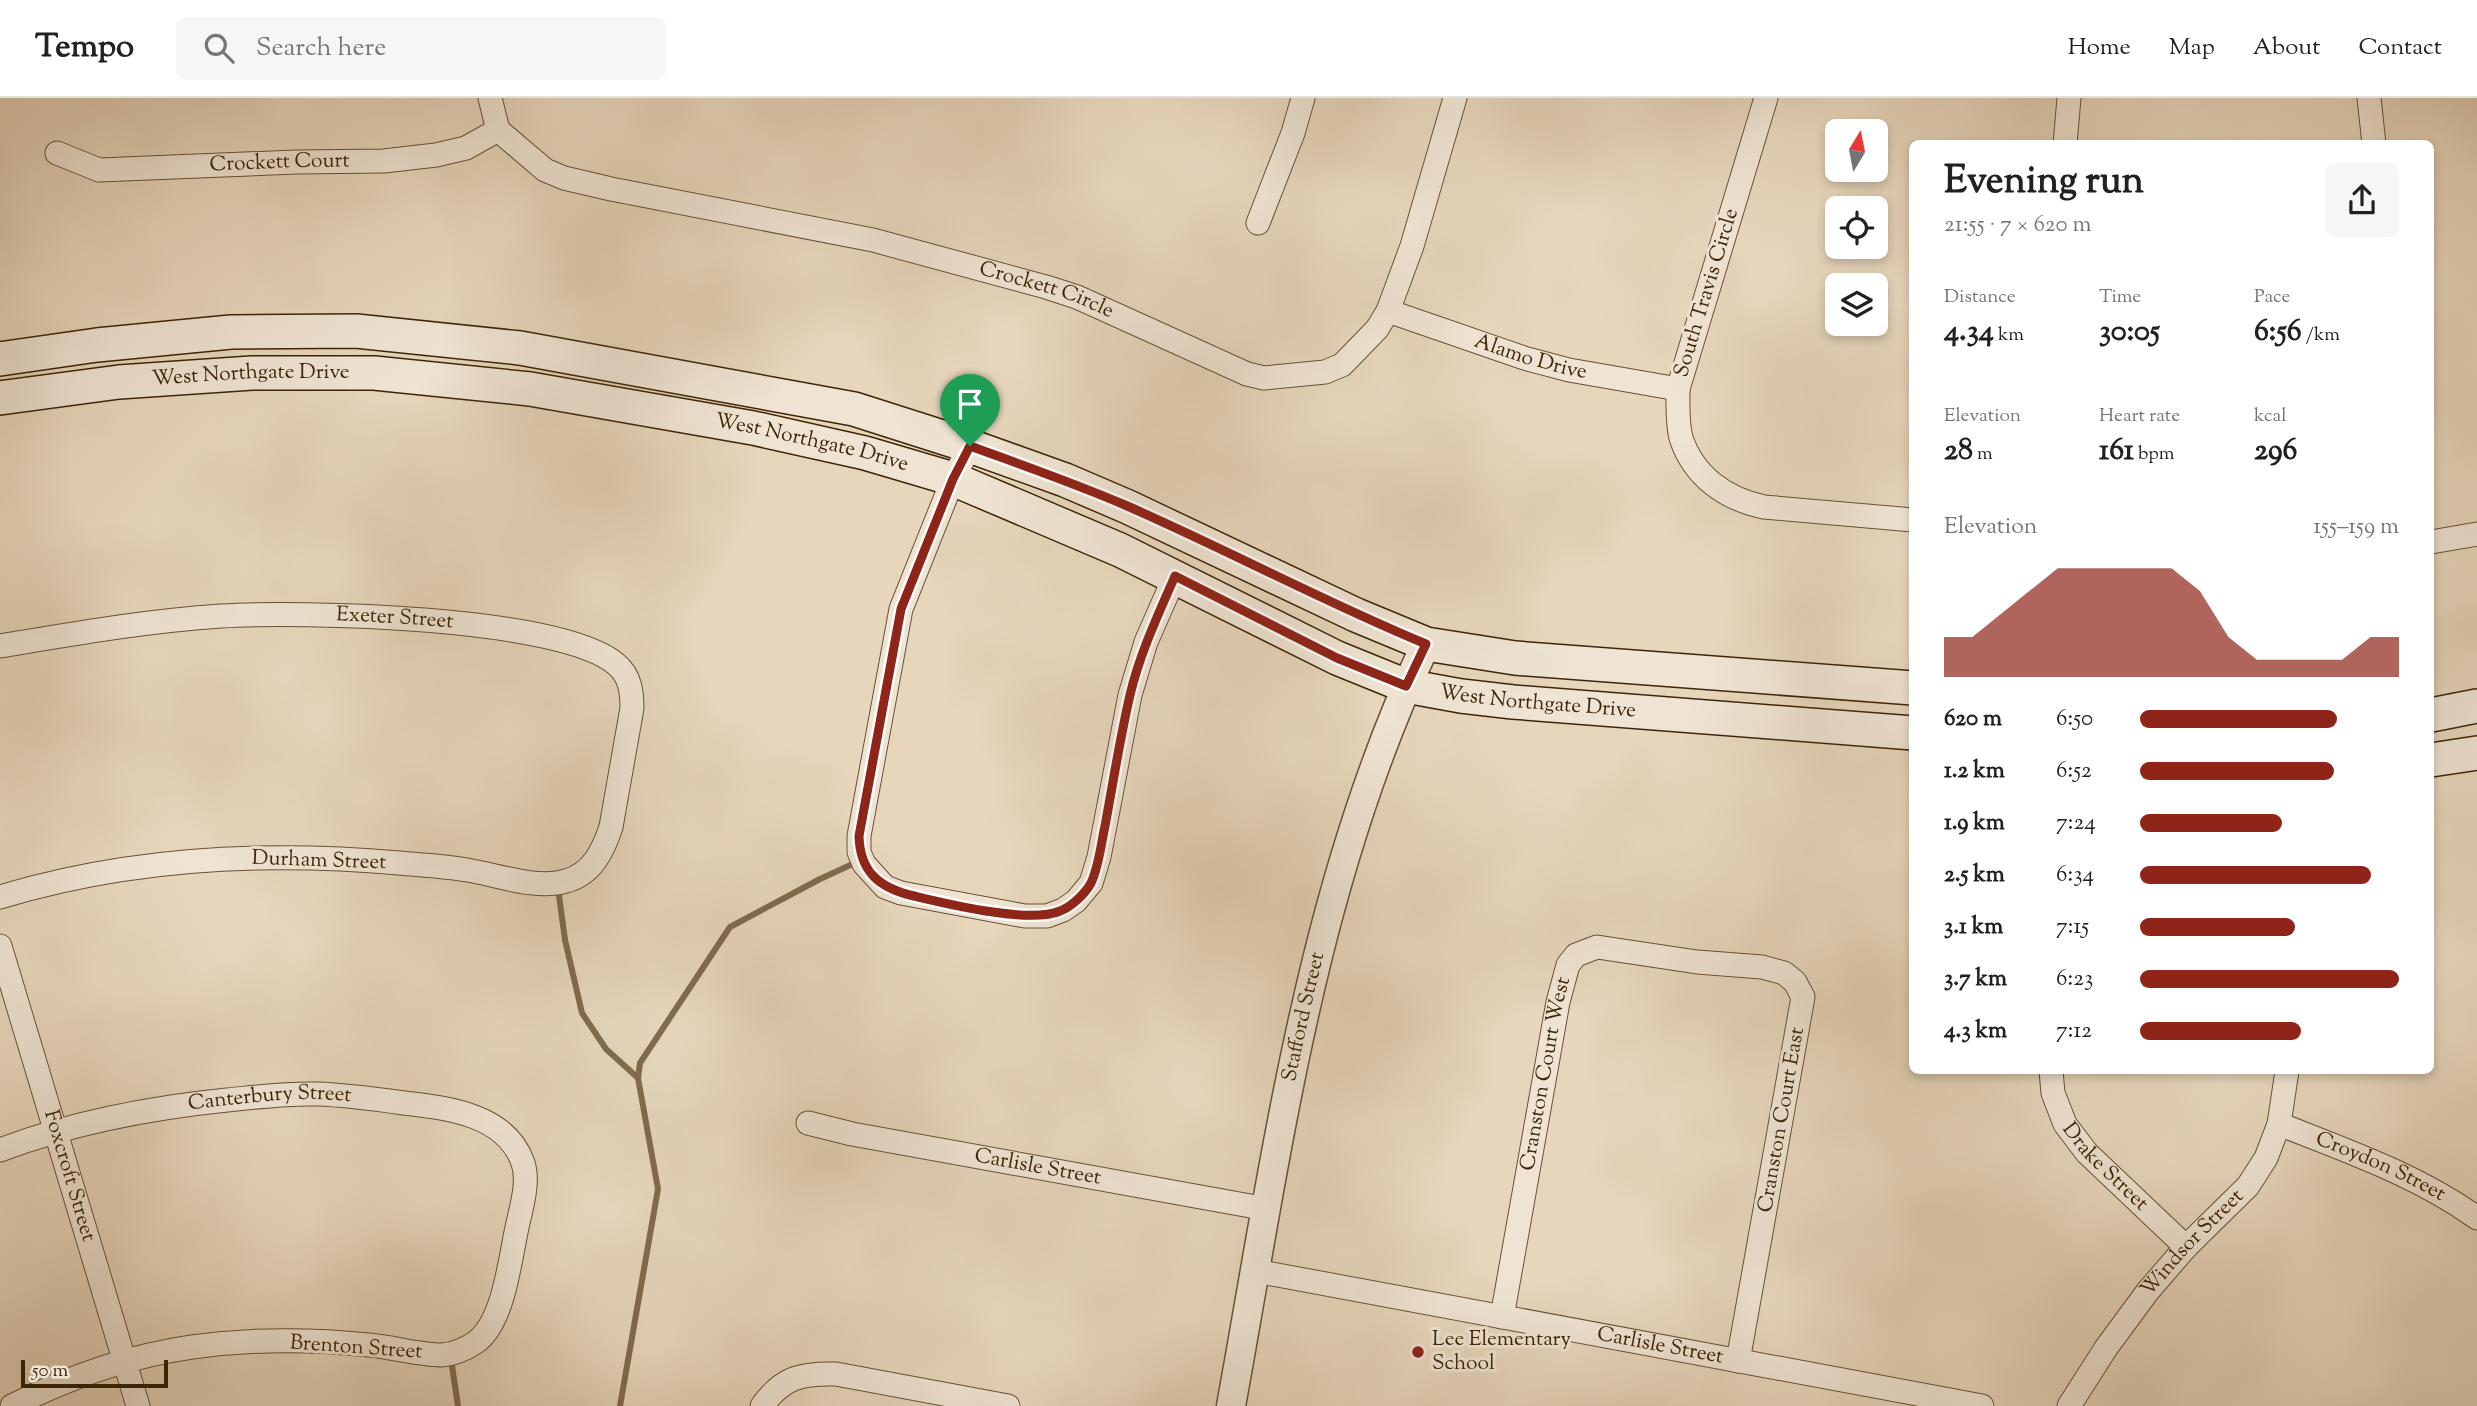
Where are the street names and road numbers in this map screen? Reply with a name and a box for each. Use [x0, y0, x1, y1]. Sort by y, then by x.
street label: Crockett Court [209, 146, 350, 180]
street label: South Travis Circle [1667, 205, 1747, 381]
street label: Crockett Circle [976, 254, 1118, 327]
street label: Alamo Drive [1470, 327, 1589, 388]
street label: West Northgate Drive [151, 358, 350, 395]
street label: West Northgate Drive [712, 407, 912, 480]
street label: Exeter Street [336, 600, 455, 638]
street label: West Northgate Drive [1436, 677, 1637, 726]
street label: Durham Street [251, 844, 387, 878]
street label: Stafford Street [1275, 949, 1333, 1084]
street label: Cranston Court West [1513, 974, 1579, 1173]
street label: Cranston Court East [1751, 1025, 1813, 1215]
street label: Canterbury Street [186, 1079, 353, 1119]
street label: Foxcroft Street [35, 1106, 103, 1245]
street label: Drake Street [2054, 1116, 2155, 1218]
street label: Croydon Street [2311, 1125, 2451, 1209]
street label: Carlisle Street [972, 1141, 1103, 1194]
street label: Windsor Street [2134, 1183, 2251, 1304]
street label: Carlisle Street [1594, 1320, 1726, 1373]
street label: Brenton Street [289, 1328, 423, 1368]

